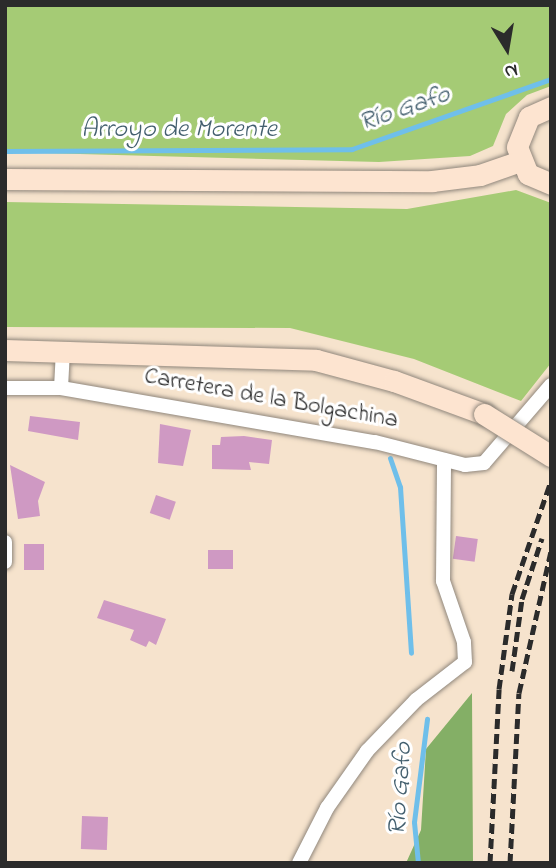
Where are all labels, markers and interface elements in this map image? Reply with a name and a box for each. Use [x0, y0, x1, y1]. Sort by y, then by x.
north arrow [472, 14, 542, 84]
text: N [502, 56, 520, 85]
water label: Río Gafo [356, 80, 454, 140]
water label: Arroyo de Morente [81, 115, 277, 147]
street label: Carretera de la Bolgachina [142, 362, 400, 436]
water label: Río Gafo [383, 741, 421, 837]

